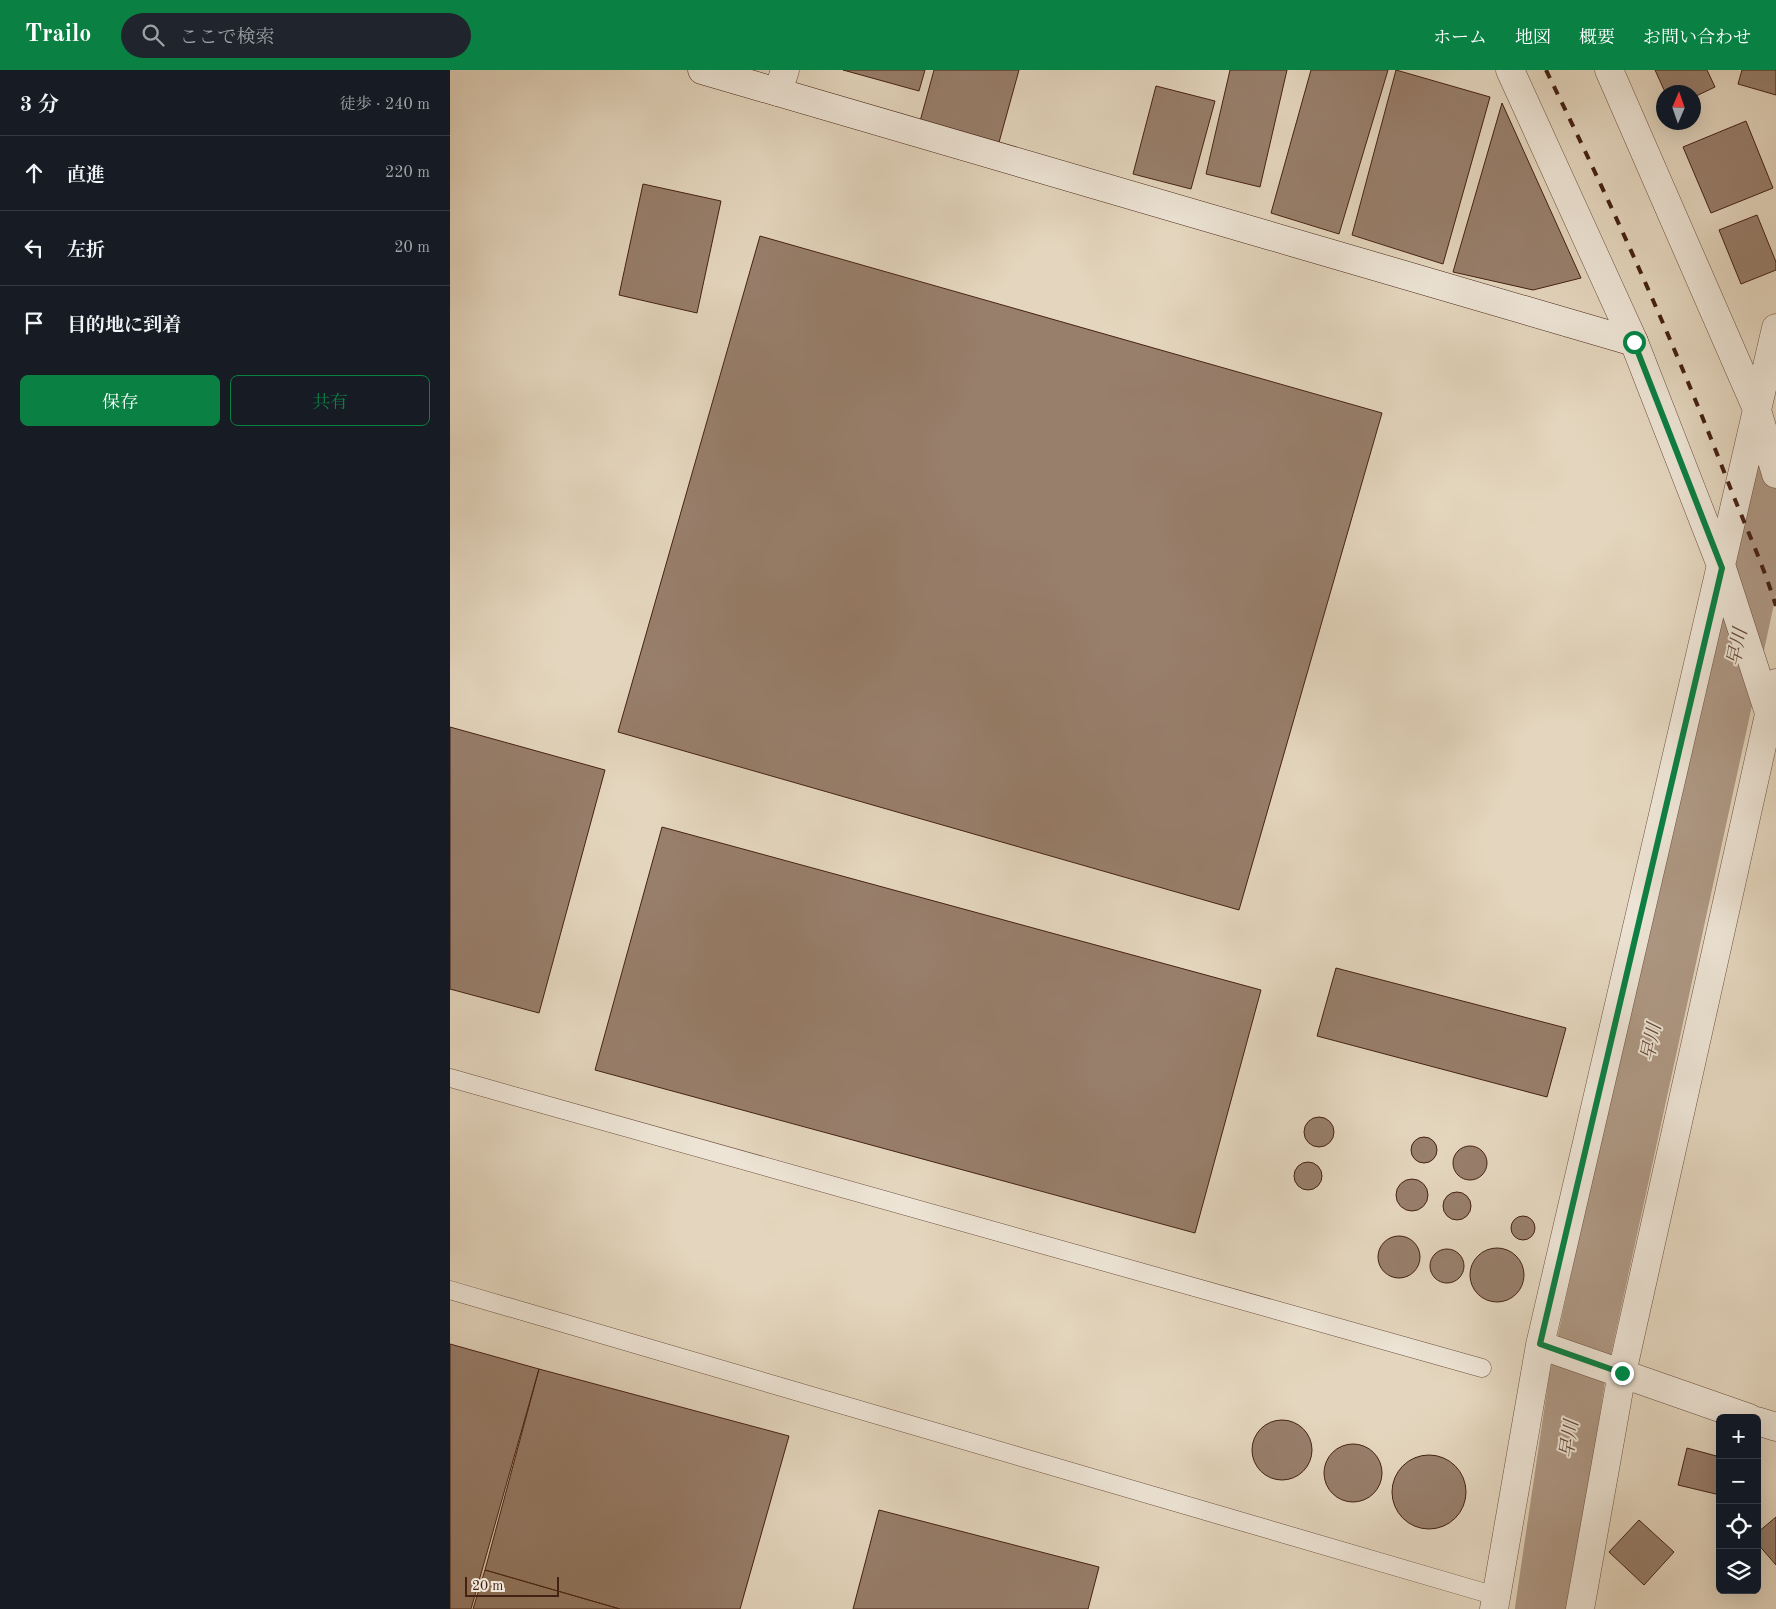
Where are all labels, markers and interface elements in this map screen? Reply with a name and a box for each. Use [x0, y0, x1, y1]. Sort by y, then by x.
search box [121, 13, 471, 58]
icon: search [139, 21, 167, 49]
text: Trailo [25, 23, 91, 47]
text: ここで検索 [179, 29, 274, 48]
text: ホーム [1433, 29, 1487, 47]
text: 地図 [1515, 29, 1551, 47]
text: 概要 [1579, 29, 1615, 47]
text: お問い合わせ [1643, 29, 1751, 47]
north arrow [1656, 85, 1701, 130]
text: 3 分 [20, 95, 59, 116]
text: 徒歩 · 240 m [340, 97, 430, 113]
icon: ahead [20, 159, 48, 187]
text: 220 m [385, 165, 430, 181]
text: 直進 [67, 167, 105, 186]
icon: left [20, 234, 48, 262]
text: 20 m [394, 240, 430, 256]
text: 左折 [67, 242, 105, 261]
icon: arrive [20, 309, 48, 337]
text: 目的地に到着 [67, 317, 181, 336]
route start [1623, 331, 1646, 354]
button: 保存 [20, 375, 220, 426]
button: 共有 [230, 375, 430, 426]
water label: 早川 [1723, 625, 1752, 668]
water label: 早川 [1637, 1020, 1666, 1063]
route end [1611, 1362, 1634, 1385]
map controls [1716, 1414, 1761, 1594]
button: + [1716, 1414, 1761, 1459]
water label: 早川 [1556, 1417, 1583, 1459]
button: − [1716, 1459, 1761, 1504]
button: locate [1716, 1504, 1761, 1549]
button: layers [1716, 1549, 1761, 1594]
scale bar [465, 1574, 559, 1597]
text: 20 m [472, 1579, 503, 1593]

